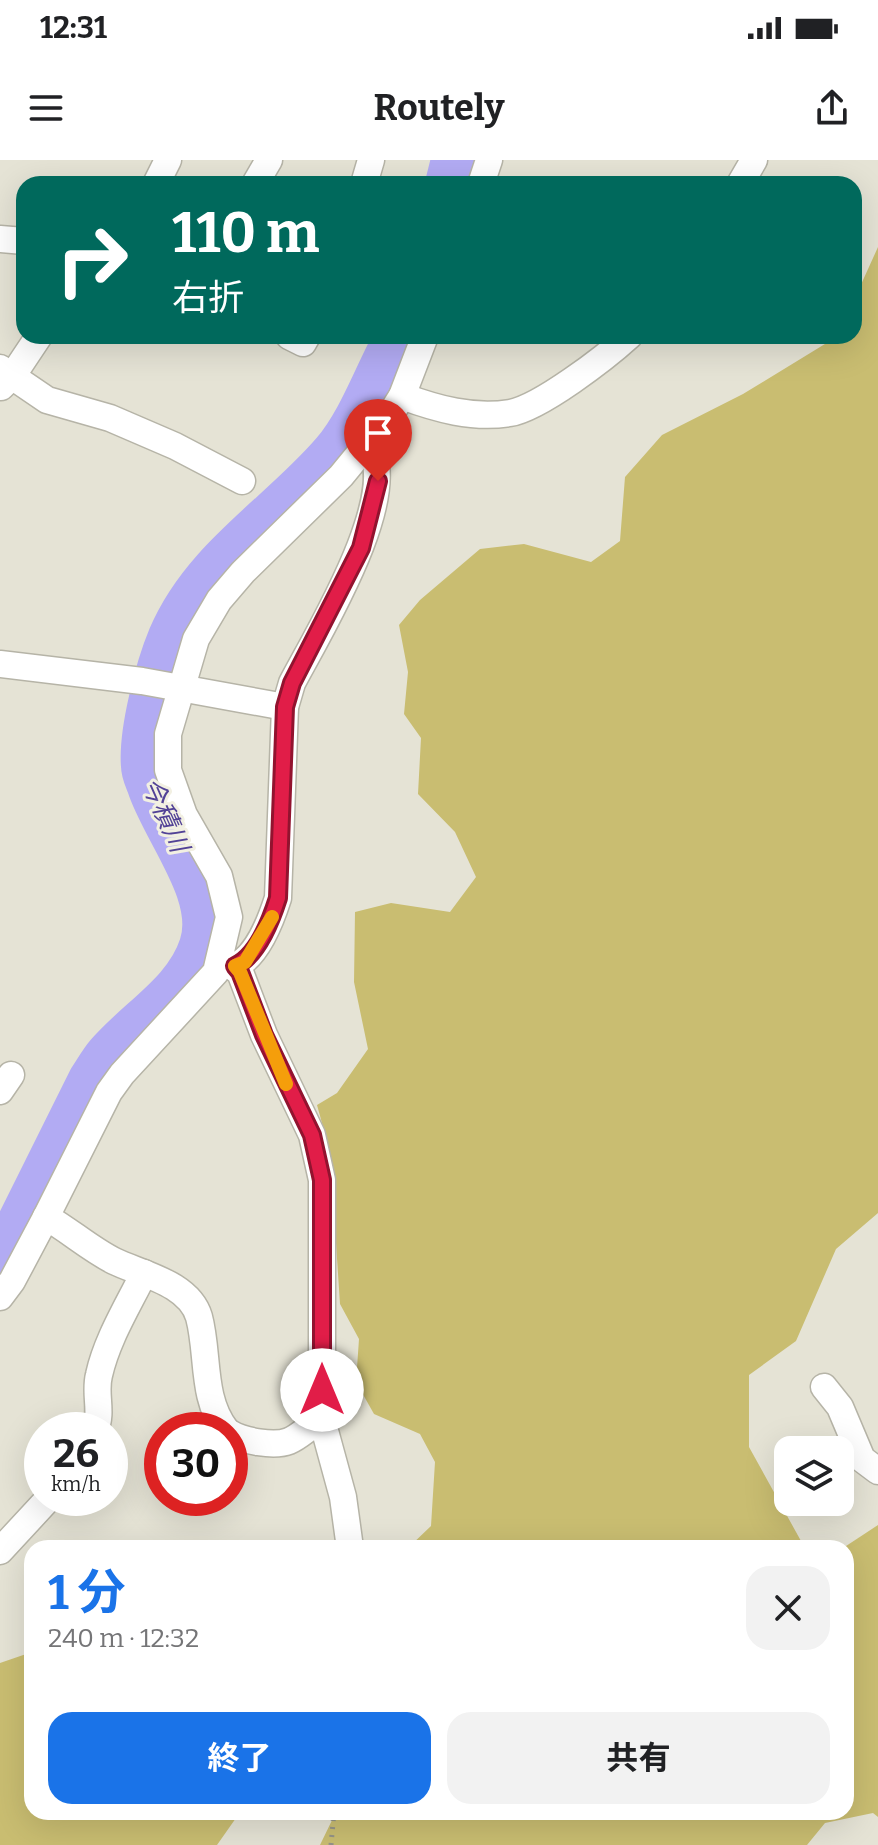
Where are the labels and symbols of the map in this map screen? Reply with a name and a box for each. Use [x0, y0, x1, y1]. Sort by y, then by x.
pin [344, 399, 412, 481]
water label: 今積川 [135, 773, 196, 860]
position arrow [280, 1348, 364, 1432]
speed limit sign: 30 [144, 1412, 248, 1516]

